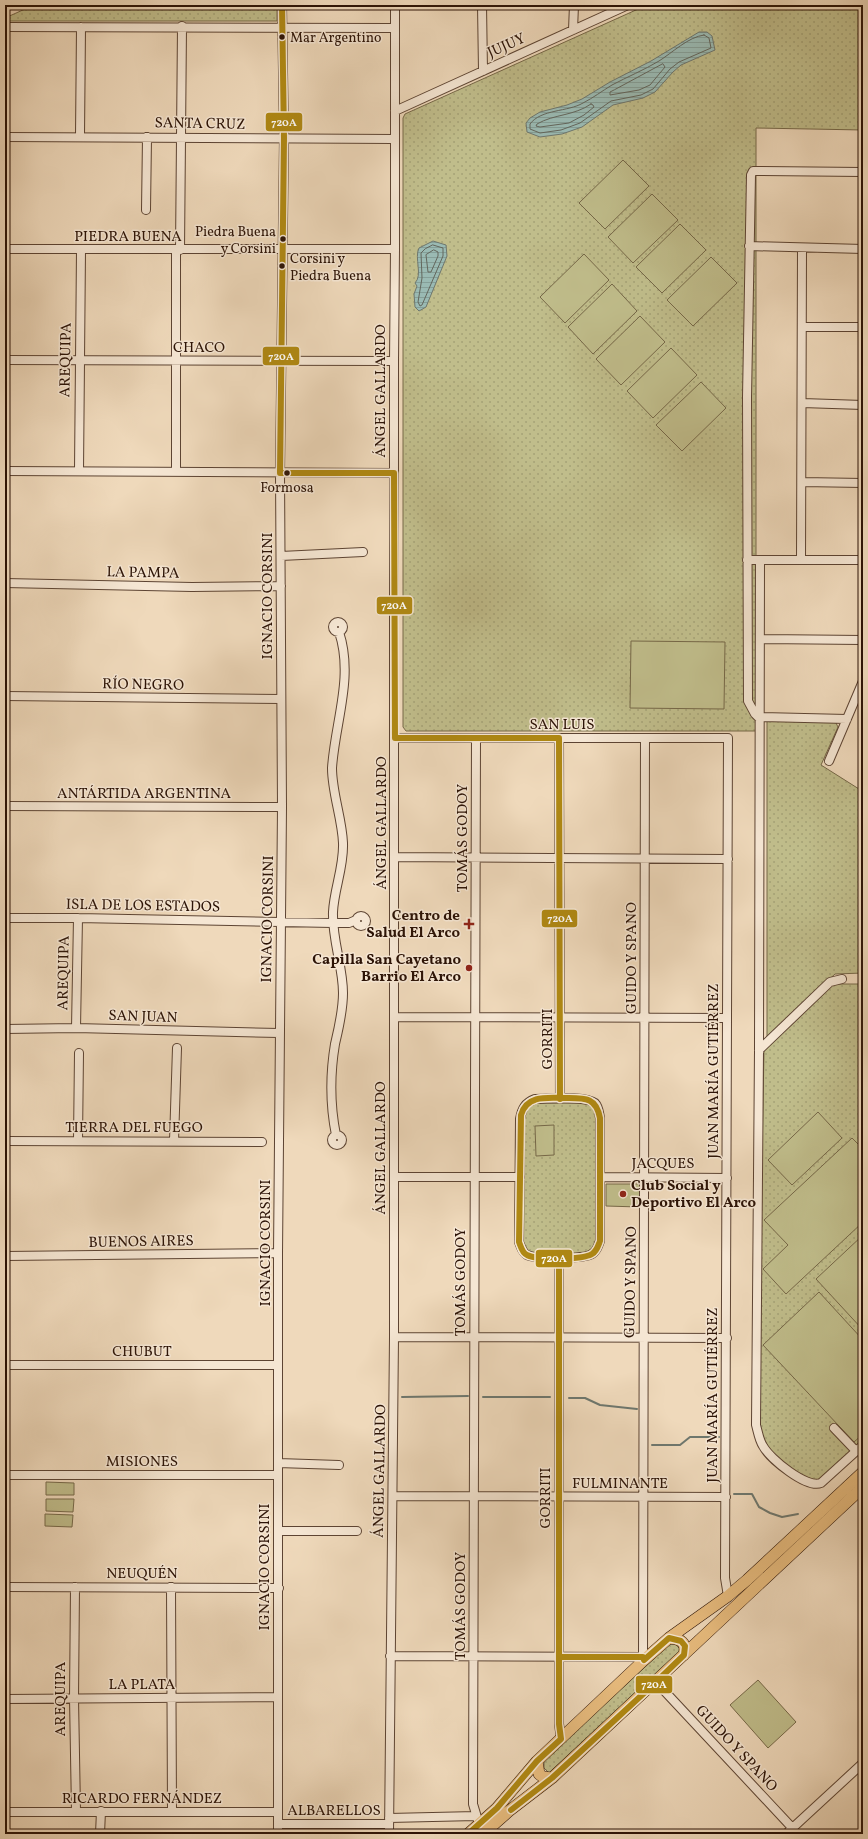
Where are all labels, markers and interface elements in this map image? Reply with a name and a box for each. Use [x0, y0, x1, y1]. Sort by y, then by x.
place label: Mar Argentino [290, 29, 381, 48]
street label: JUJUY [484, 29, 529, 64]
marker: Mar Argentino [277, 32, 287, 42]
line badge: 720A [265, 112, 303, 132]
street label: SANTA CRUZ [154, 113, 246, 136]
text: 720A [271, 116, 297, 131]
place label: Piedra Buena y Corsini [195, 223, 276, 259]
street label: PIEDRA BUENA [74, 227, 182, 248]
marker: Piedra Buena y Corsini [278, 234, 288, 244]
place label: Corsini y Piedra Buena [290, 250, 371, 286]
marker: Corsini y Piedra Buena [277, 261, 287, 271]
street label: AREQUIPA [55, 322, 78, 398]
street label: ÁNGEL GALLARDO [371, 324, 392, 458]
street label: CHACO [173, 338, 225, 359]
line badge: 720A [262, 346, 300, 366]
text: 720A [268, 350, 294, 365]
marker: Formosa [282, 468, 292, 478]
place label: Formosa [260, 479, 314, 498]
street label: IGNACIO CORSINI [258, 532, 279, 660]
street label: LA PAMPA [106, 562, 180, 585]
line badge: 720A [376, 596, 413, 615]
text: 720A [381, 599, 407, 614]
street label: RÍO NEGRO [102, 674, 184, 697]
street label: SAN LUIS [529, 715, 595, 736]
street label: ÁNGEL GALLARDO [372, 756, 393, 890]
street label: TOMÁS GODOY [453, 783, 474, 892]
street label: ANTÁRTIDA ARGENTINA [57, 784, 231, 805]
street label: IGNACIO CORSINI [257, 855, 280, 983]
street label: ISLA DE LOS ESTADOS [66, 895, 220, 918]
street label: GUIDO Y SPANO [622, 902, 643, 1014]
place label: Centro de Salud El Arco [366, 906, 460, 944]
line badge: 720A [541, 909, 578, 928]
text: 720A [547, 912, 573, 927]
marker: Centro de Salud El Arco [463, 918, 475, 930]
street label: AREQUIPA [53, 935, 76, 1011]
place label: Capilla San Cayetano Barrio El Arco [312, 950, 461, 988]
marker: Capilla San Cayetano Barrio El Arco [464, 963, 474, 973]
street label: JUAN MARÍA GUTIÉRREZ [704, 983, 725, 1159]
street label: SAN JUAN [108, 1006, 178, 1029]
street label: GORRITI [538, 1008, 559, 1070]
street label: ÁNGEL GALLARDO [371, 1081, 392, 1215]
street label: TIERRA DEL FUEGO [65, 1118, 203, 1139]
street label: JACQUES [631, 1154, 695, 1175]
place label: Club Social y Deportivo El Arco [631, 1176, 757, 1214]
street label: IGNACIO CORSINI [256, 1179, 277, 1307]
marker: Club Social y Deportivo El Arco [618, 1189, 628, 1199]
street label: GUIDO Y SPANO [620, 1226, 643, 1338]
street label: TOMÁS GODOY [451, 1227, 472, 1336]
street label: BUENOS AIRES [88, 1231, 194, 1254]
line badge: 720A [535, 1249, 573, 1268]
text: 720A [541, 1252, 567, 1267]
street label: JUAN MARÍA GUTIÉRREZ [703, 1307, 724, 1483]
street label: CHUBUT [112, 1342, 172, 1363]
street label: ÁNGEL GALLARDO [369, 1404, 392, 1538]
street label: MISIONES [106, 1452, 178, 1473]
street label: GORRITI [536, 1467, 557, 1529]
street label: FULMINANTE [572, 1474, 668, 1495]
street label: IGNACIO CORSINI [255, 1503, 276, 1631]
street label: TOMÁS GODOY [451, 1551, 472, 1660]
street label: NEUQUÉN [106, 1564, 178, 1585]
street label: AREQUIPA [51, 1661, 72, 1736]
street label: LA PLATA [109, 1675, 176, 1696]
line badge: 720A [635, 1675, 673, 1694]
text: 720A [641, 1678, 667, 1693]
street label: GUIDO Y SPANO [690, 1701, 782, 1797]
street label: RICARDO FERNÁNDEZ [62, 1789, 222, 1810]
street label: ALBARELLOS [287, 1801, 381, 1822]

